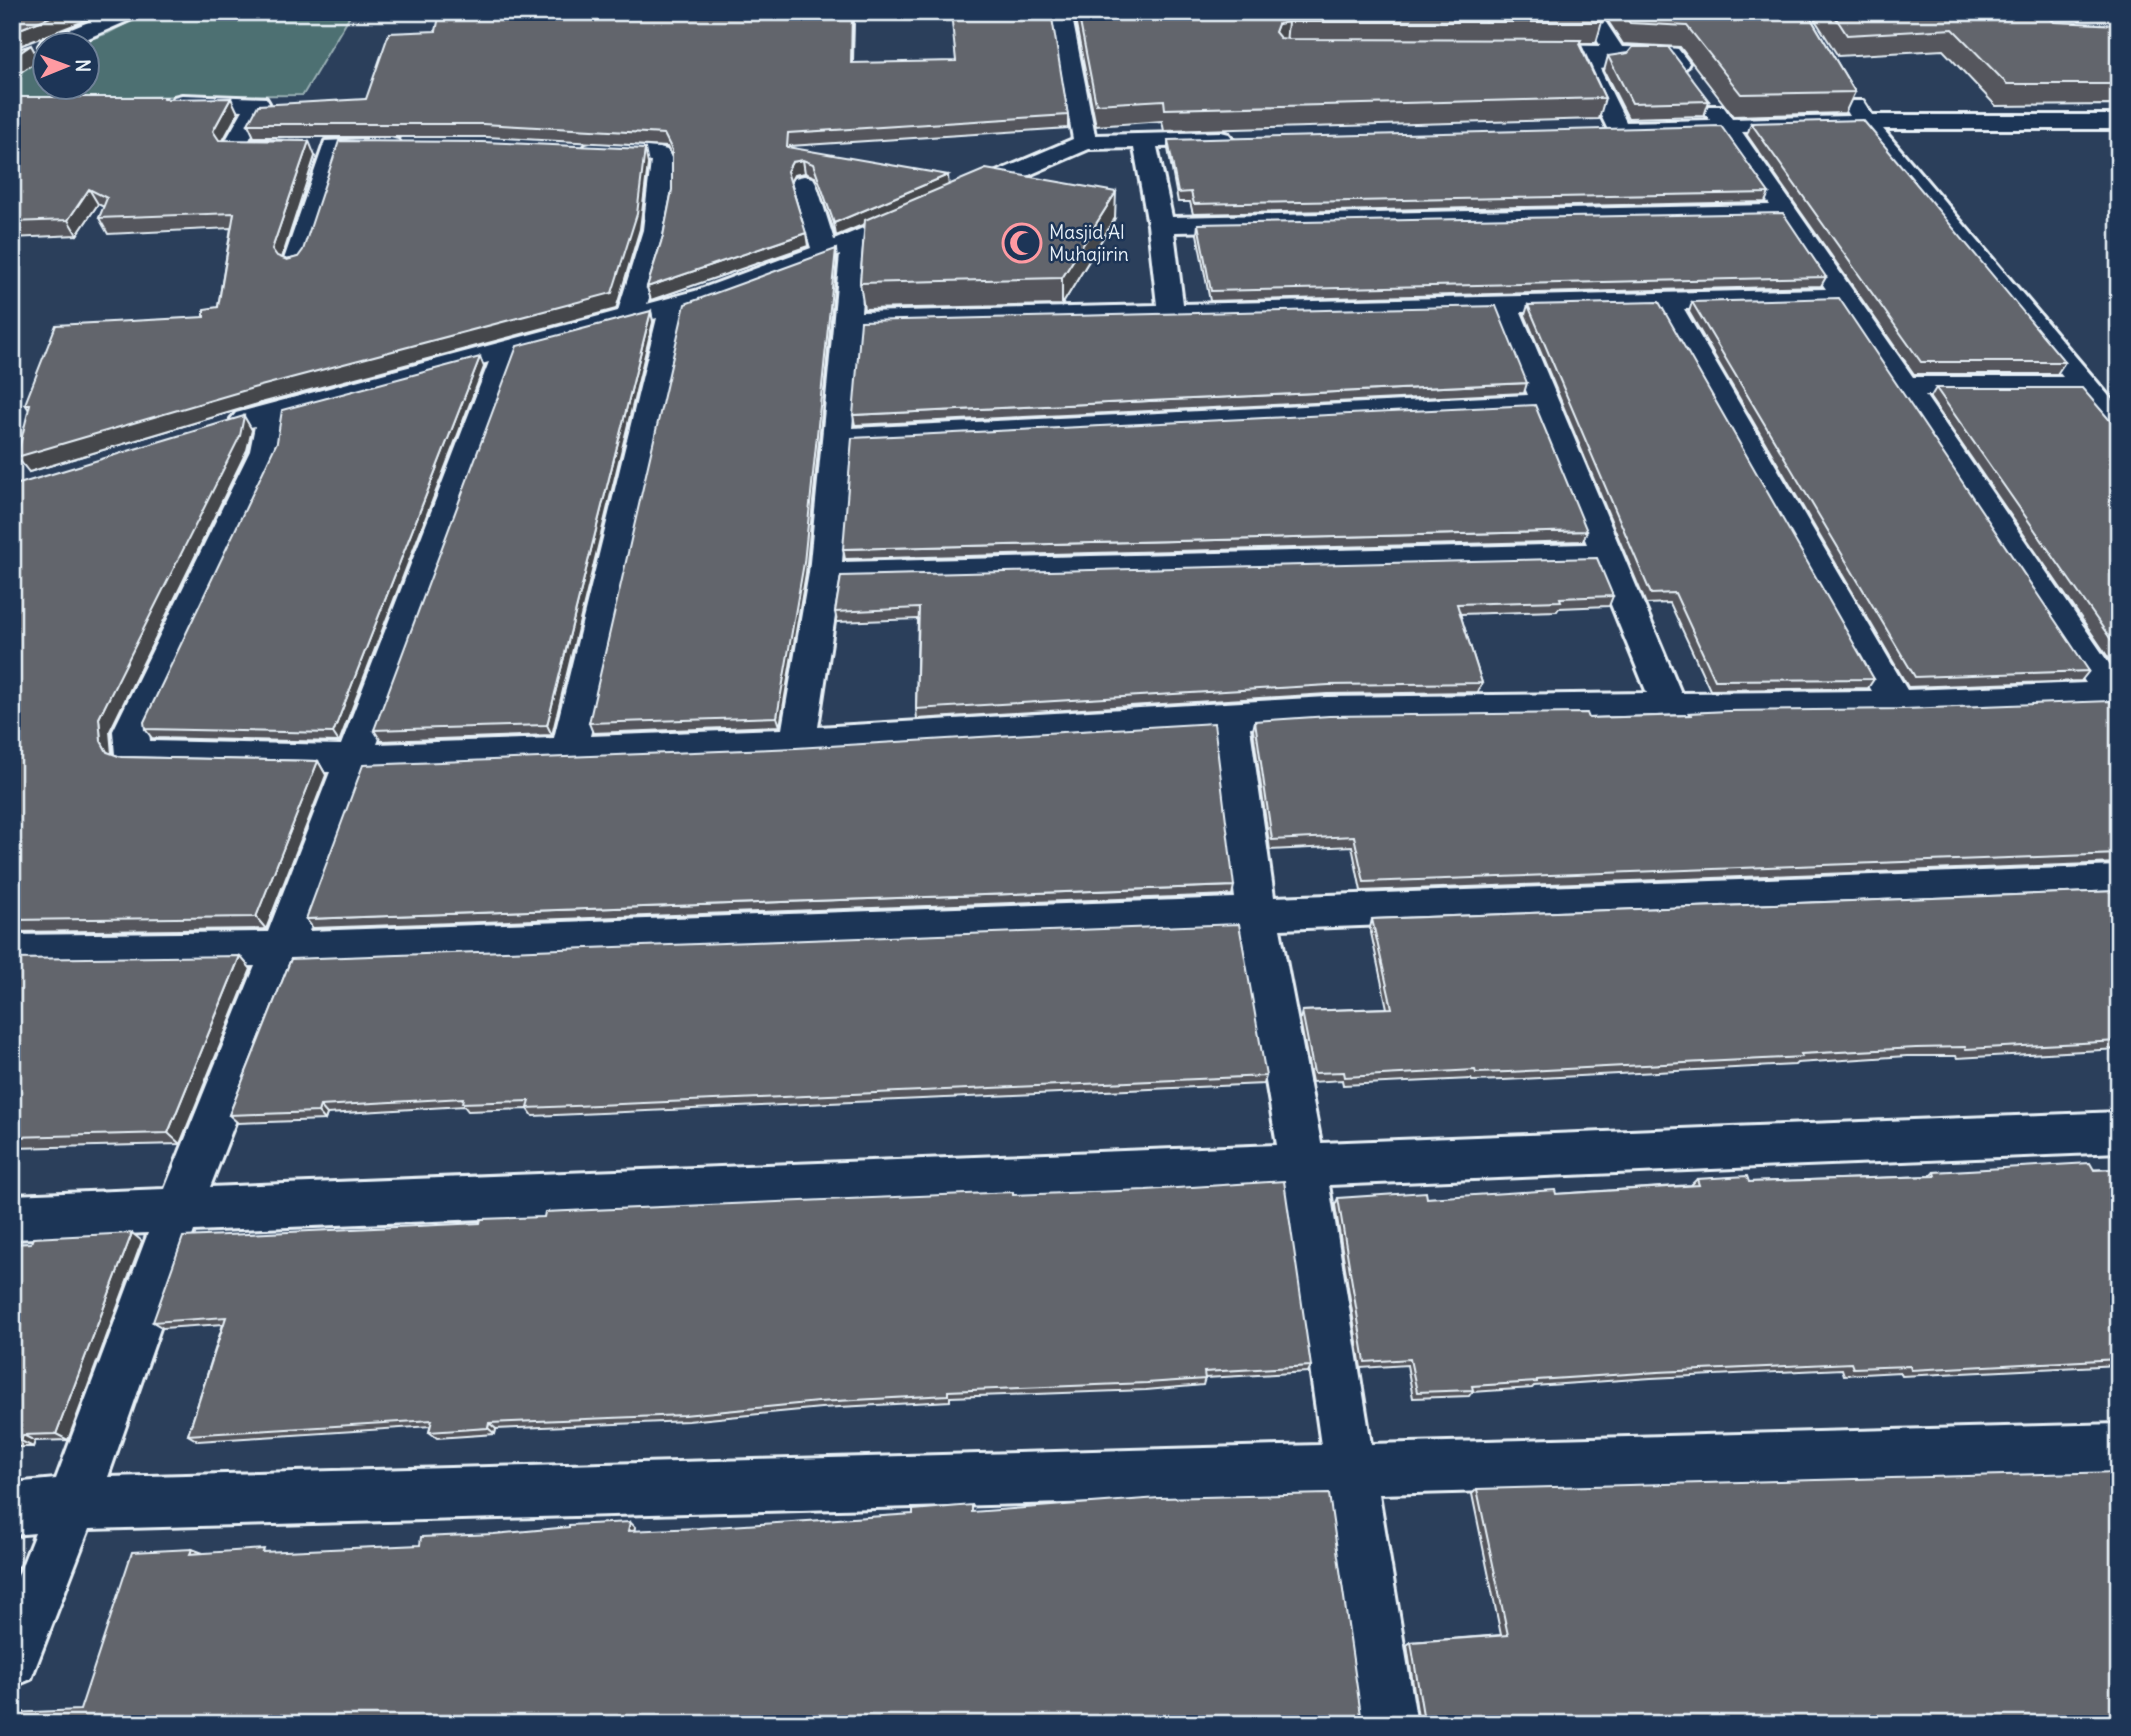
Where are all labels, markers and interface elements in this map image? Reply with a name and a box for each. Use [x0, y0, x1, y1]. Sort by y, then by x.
north arrow [32, 32, 102, 102]
text: N [71, 59, 95, 72]
place label: Masjid Al Muhajirin [1049, 220, 1129, 266]
mosque icon: Masjid Al Muhajirin [1001, 222, 1043, 264]

